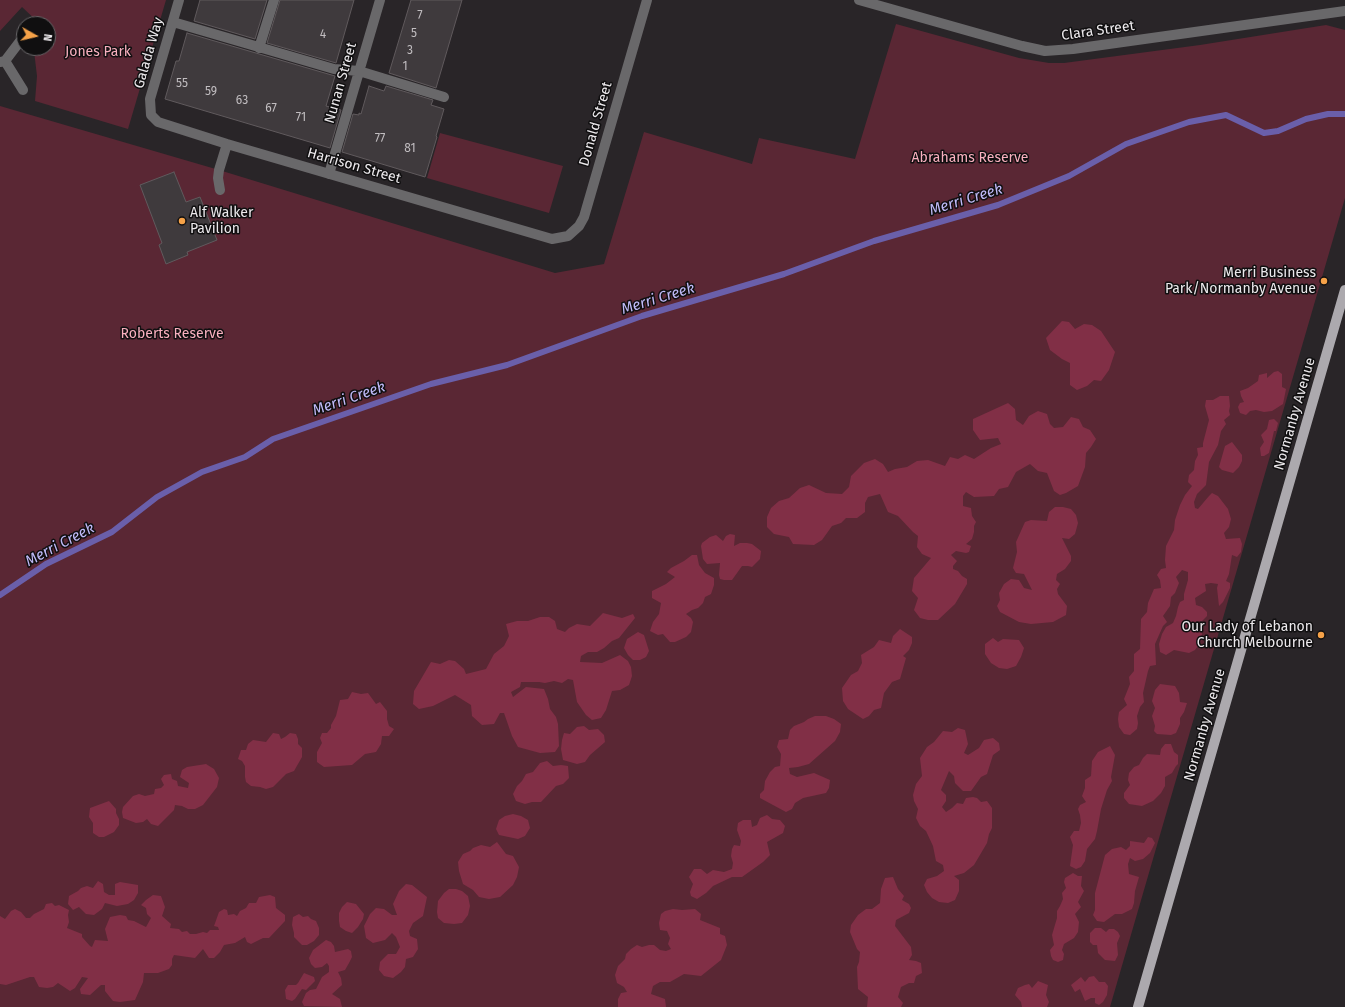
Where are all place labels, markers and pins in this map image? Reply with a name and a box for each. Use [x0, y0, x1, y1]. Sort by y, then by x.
place label: Alf Walker Pavilion [190, 205, 253, 238]
marker: Alf Walker Pavilion [177, 216, 187, 226]
place label: Merri Business Park/Normanby Avenue [1165, 265, 1316, 298]
marker: Merri Business Park/Normanby Avenue [1319, 276, 1329, 286]
place label: Our Lady of Lebanon Church Melbourne [1181, 619, 1313, 652]
marker: Our Lady of Lebanon Church Melbourne [1316, 630, 1326, 640]

